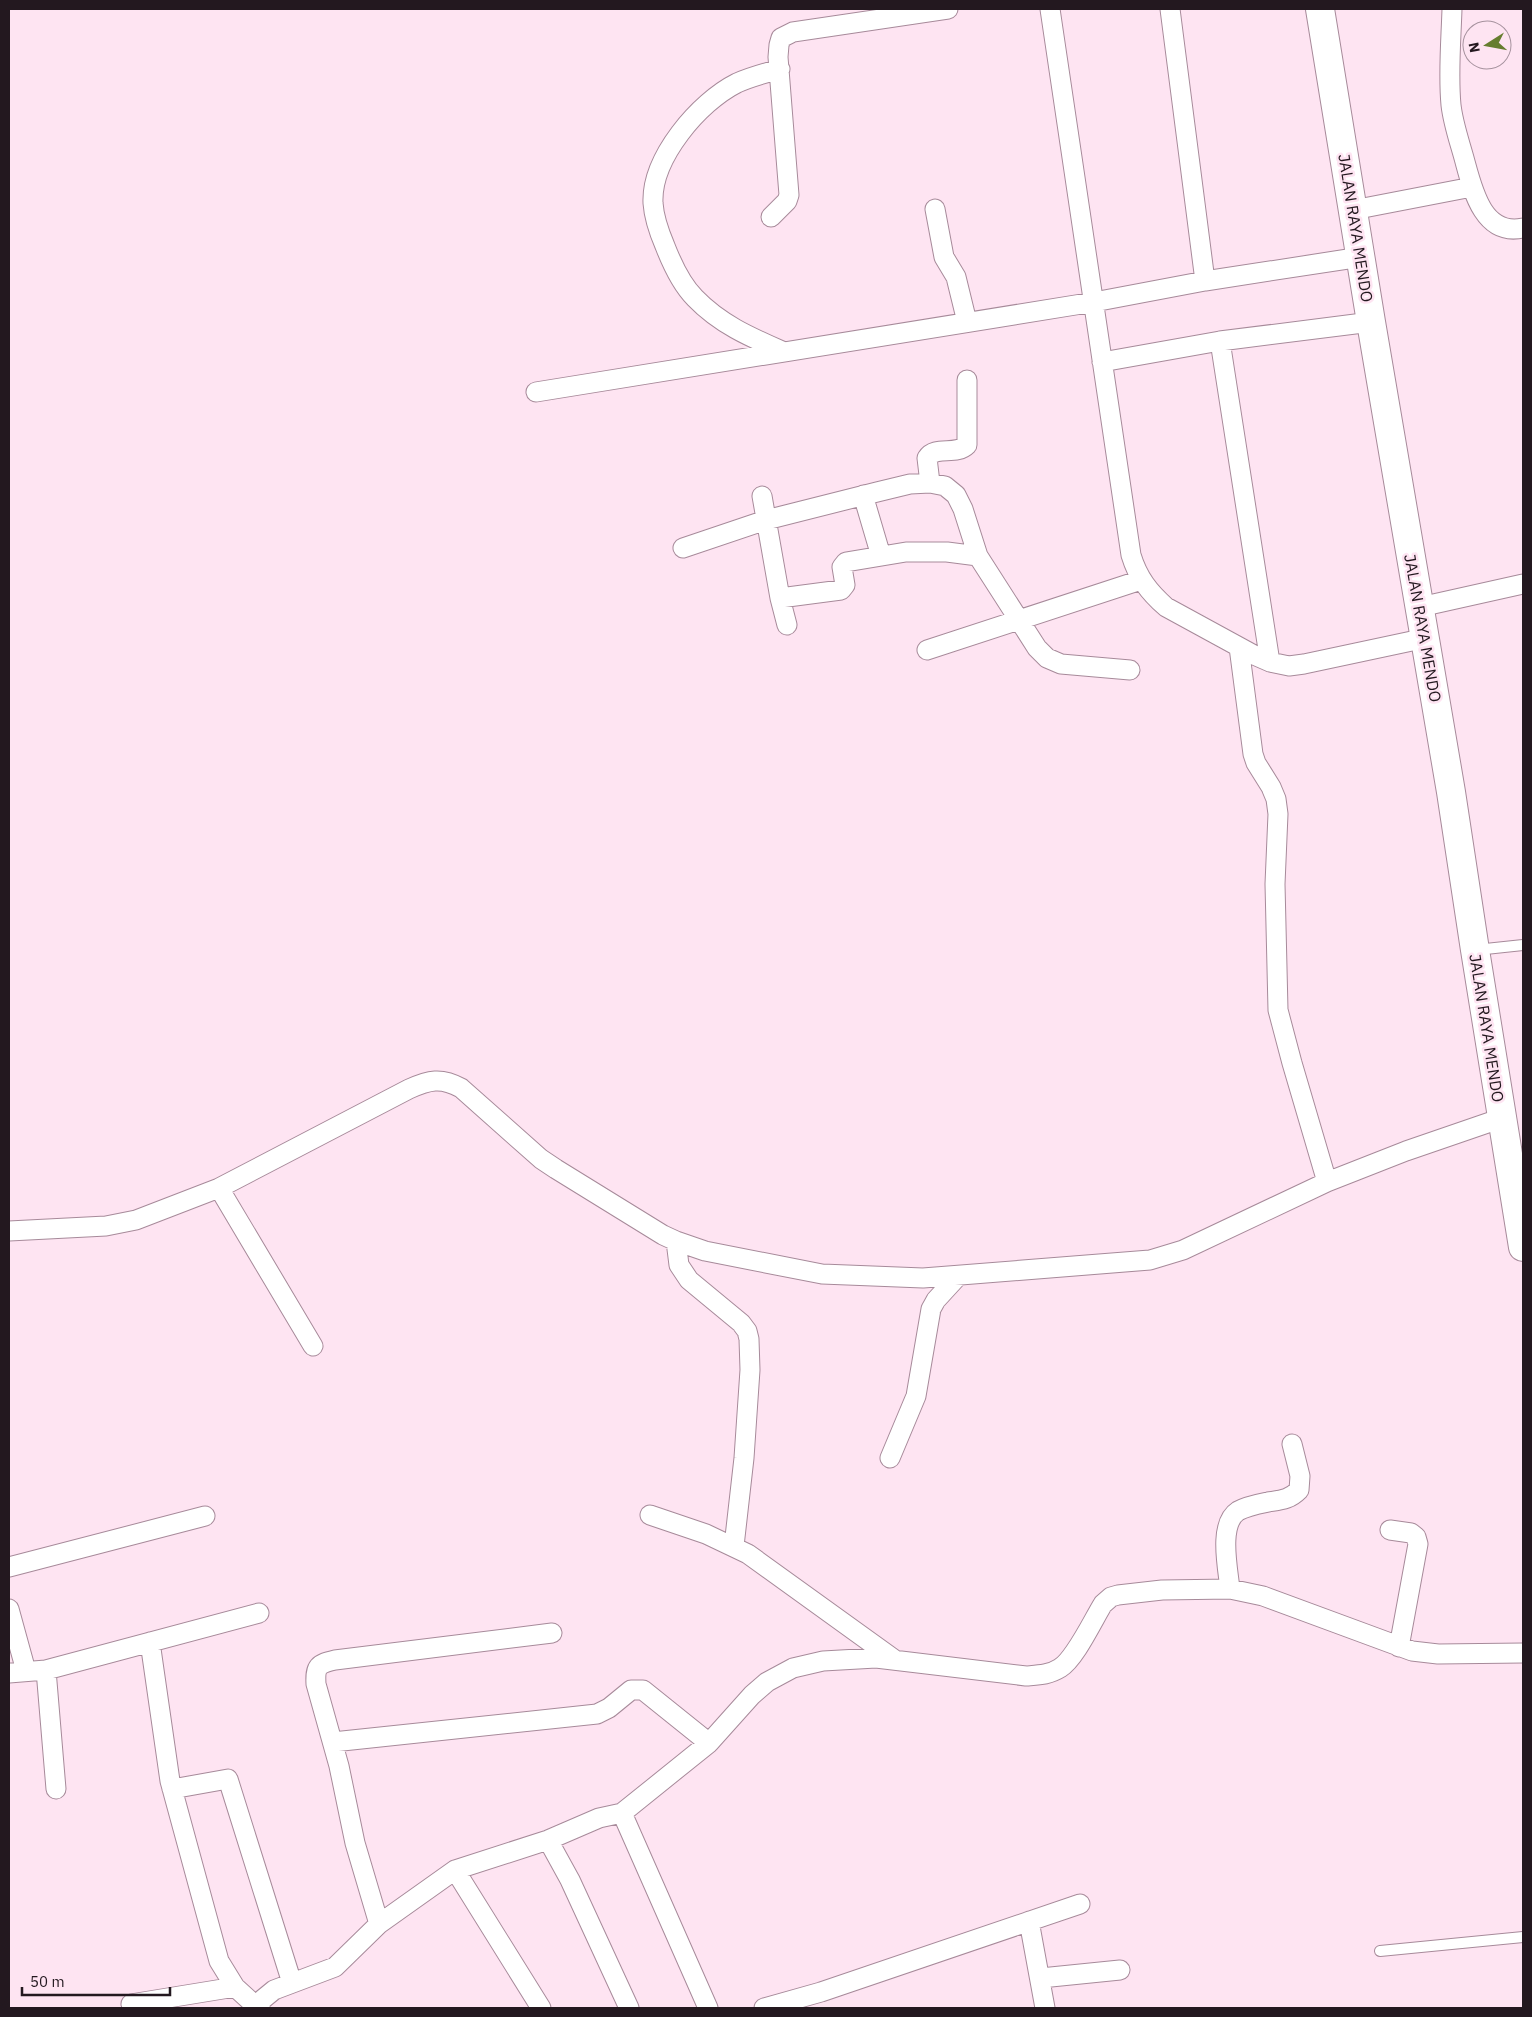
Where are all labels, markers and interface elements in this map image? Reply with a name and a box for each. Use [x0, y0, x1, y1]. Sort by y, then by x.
north arrow [1462, 20, 1512, 70]
text: N [1464, 41, 1484, 54]
street label: JALAN RAYA MENDO [1334, 152, 1378, 304]
street label: JALAN RAYA MENDO [1400, 552, 1446, 704]
street label: JALAN RAYA MENDO [1465, 952, 1509, 1104]
scale bar [22, 1964, 170, 1996]
text: 50 m [30, 1972, 65, 1991]

